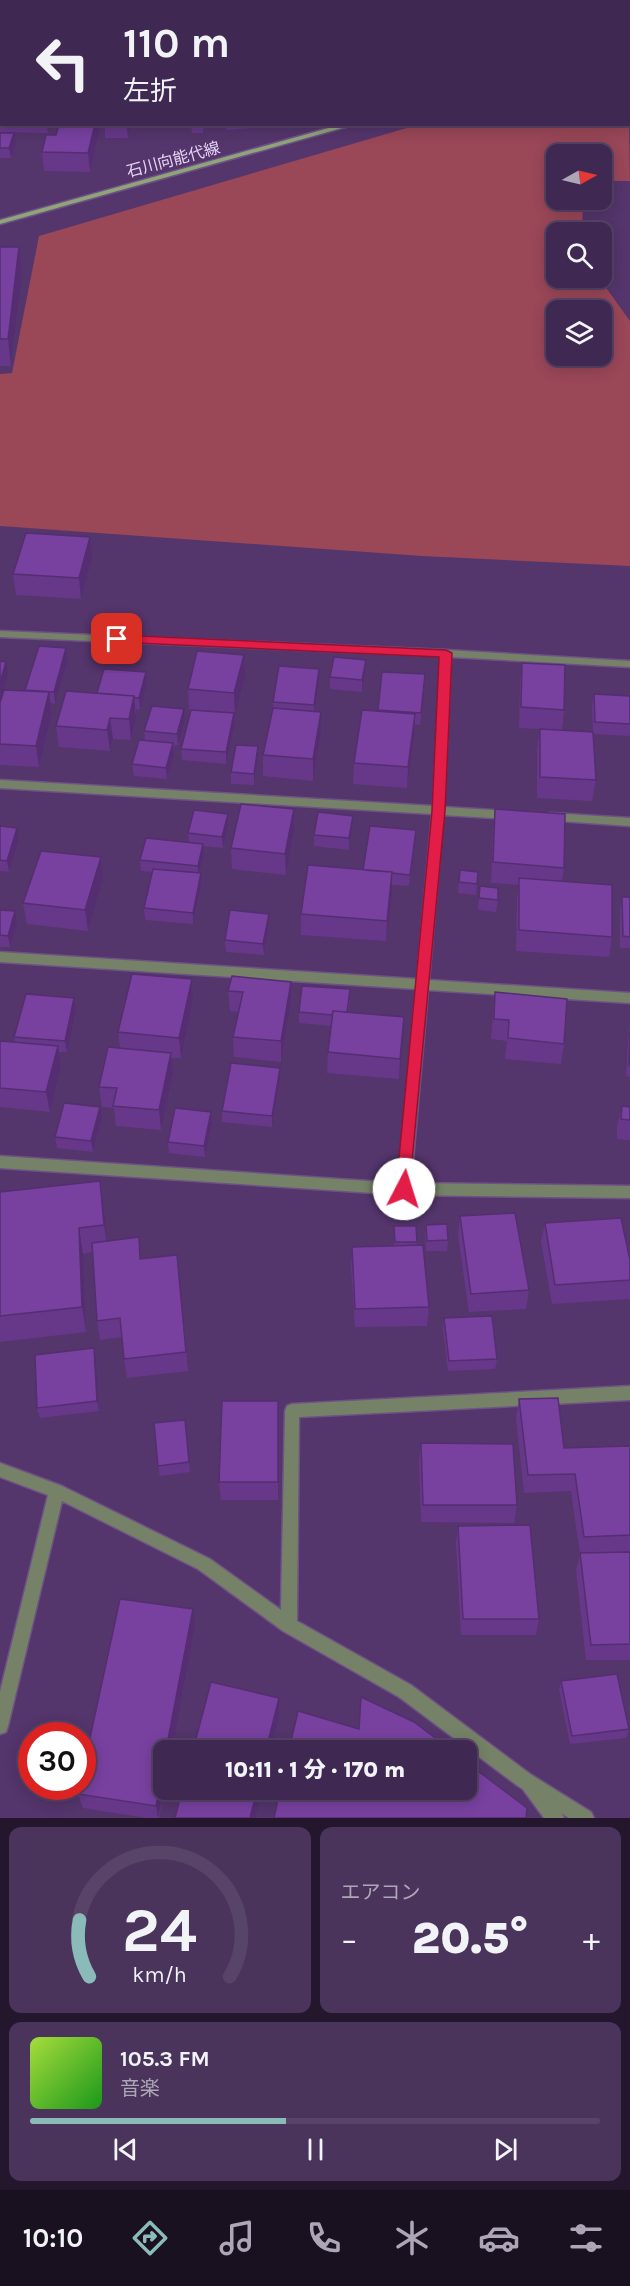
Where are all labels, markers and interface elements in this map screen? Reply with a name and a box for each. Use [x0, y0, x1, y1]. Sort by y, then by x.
text: 110 m [123, 18, 230, 68]
icon: left [24, 24, 102, 102]
text: 左折 [123, 75, 177, 107]
street label: 石川向能代線 [124, 138, 222, 181]
north arrow [546, 144, 612, 210]
map controls [546, 144, 612, 366]
button: search [546, 222, 612, 288]
button: layers [546, 300, 612, 366]
pin [91, 613, 142, 664]
icon: arrive [100, 622, 133, 655]
position arrow [372, 1157, 436, 1221]
speed limit sign: 30 [18, 1722, 96, 1800]
text: 10:11 · 1 分 · 170 m [225, 1757, 405, 1783]
text: エアコン [341, 1881, 421, 1904]
text: 24 [122, 1894, 197, 1967]
text: 20.5° [412, 1912, 529, 1964]
text: − [341, 1920, 358, 1958]
text: + [583, 1920, 600, 1958]
text: km/h [133, 1962, 187, 1987]
text: 105.3 FM [120, 2046, 210, 2072]
text: 音楽 [120, 2077, 160, 2100]
icon: previous [109, 2133, 142, 2166]
icon: pause [299, 2133, 332, 2166]
icon: next [489, 2133, 522, 2166]
icon: directions [129, 2217, 171, 2259]
icon: music [216, 2217, 258, 2259]
icon: phone [303, 2217, 345, 2259]
icon: climate [391, 2217, 433, 2259]
icon: car [478, 2217, 520, 2259]
icon: filters [565, 2217, 607, 2259]
text: 10:10 [23, 2222, 83, 2254]

